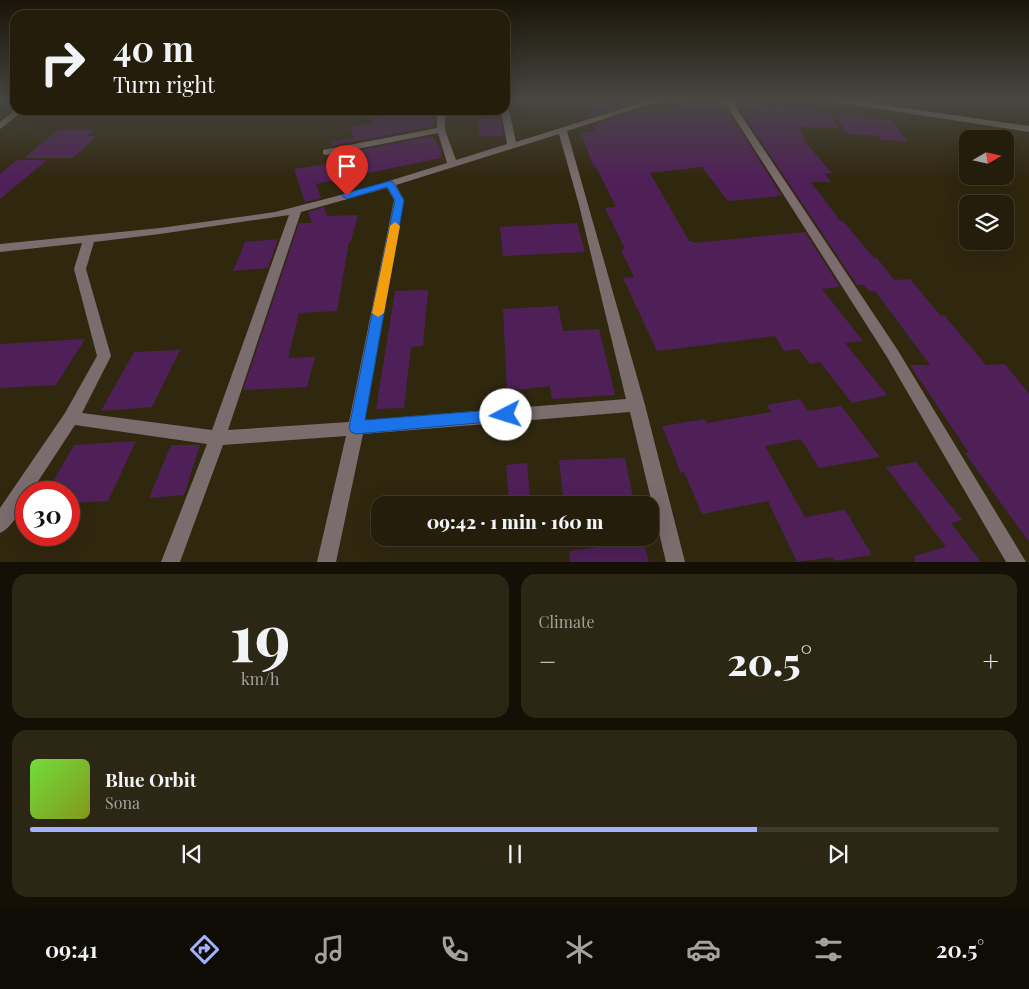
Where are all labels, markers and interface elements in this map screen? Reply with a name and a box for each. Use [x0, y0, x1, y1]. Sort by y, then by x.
text: 40 m [113, 24, 194, 71]
icon: right [30, 30, 95, 95]
text: Turn right [113, 69, 215, 99]
north arrow [959, 130, 1014, 185]
map controls [959, 130, 1014, 250]
pin [326, 145, 368, 196]
icon: arrive [333, 152, 361, 180]
button: layers [959, 195, 1014, 250]
position arrow [479, 388, 531, 440]
speed limit sign: 30 [15, 481, 80, 546]
text: 09:42 · 1 min · 160 m [427, 508, 603, 534]
text: 19 [230, 592, 291, 678]
text: Climate [539, 611, 595, 632]
text: 20.5° [727, 635, 812, 686]
text: − [539, 642, 557, 679]
text: + [983, 642, 999, 679]
text: km/h [241, 668, 279, 689]
text: Blue Orbit [105, 766, 196, 792]
text: Sona [105, 792, 140, 813]
icon: previous [178, 840, 206, 868]
icon: pause [501, 840, 529, 868]
icon: next [824, 840, 852, 868]
icon: directions [187, 932, 222, 967]
icon: music [312, 932, 347, 967]
icon: phone [437, 932, 472, 967]
icon: climate [562, 932, 597, 967]
icon: car [686, 932, 721, 967]
icon: filters [811, 932, 846, 967]
text: 09:41 [45, 934, 98, 964]
text: 20.5° [936, 934, 984, 964]

